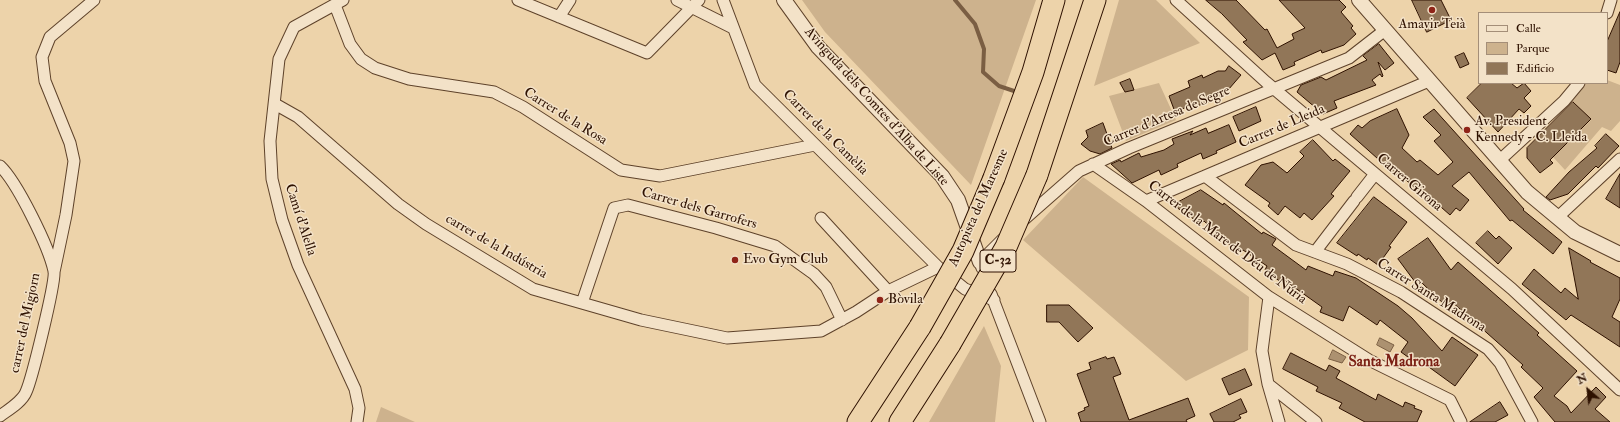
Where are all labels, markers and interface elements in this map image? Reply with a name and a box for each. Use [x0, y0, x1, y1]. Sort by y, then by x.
marker: Amavir Teià [1427, 5, 1437, 15]
legend [1478, 12, 1608, 84]
place label: Amavir Teià [1398, 17, 1466, 33]
text: Calle [1516, 21, 1541, 36]
street label: Avinguda dels Comtes d'Alba de Liste [800, 24, 952, 190]
text: Parque [1516, 41, 1550, 56]
text: Edificio [1516, 61, 1554, 76]
street label: Carrer d'Artesa de Segre [1101, 83, 1233, 151]
street label: Carrer de la Rosa [520, 85, 610, 149]
street label: Carrer de la Camèlia [779, 87, 871, 179]
street label: Carrer de Lleida [1236, 101, 1328, 153]
place label: Av. President Kennedy - C. Lleida [1475, 114, 1587, 146]
marker: Av. President Kennedy - C. Lleida [1462, 125, 1472, 135]
street label: Autopista del Maresme [945, 147, 1013, 269]
street label: Carrer Girona [1373, 151, 1445, 215]
street label: Carrer de la Mare de Déu de Núria [1144, 178, 1310, 308]
street label: Camí d'Alella [280, 182, 320, 258]
street label: Carrer dels Garrofers [639, 184, 759, 234]
street label: carrer de la Indústria [442, 211, 550, 283]
road number: C-32 [980, 250, 1016, 272]
place label: Evo Gym Club [743, 252, 828, 268]
marker: Evo Gym Club [730, 255, 740, 265]
street label: Carrer Santa Madrona [1373, 256, 1489, 336]
street label: carrer del Migjorn [7, 272, 45, 374]
place label: Bòvila [888, 292, 923, 308]
marker: Bòvila [875, 295, 885, 305]
district label: Santa Madrona [1349, 354, 1439, 372]
north arrow [1568, 370, 1608, 410]
text: N [1575, 371, 1590, 387]

